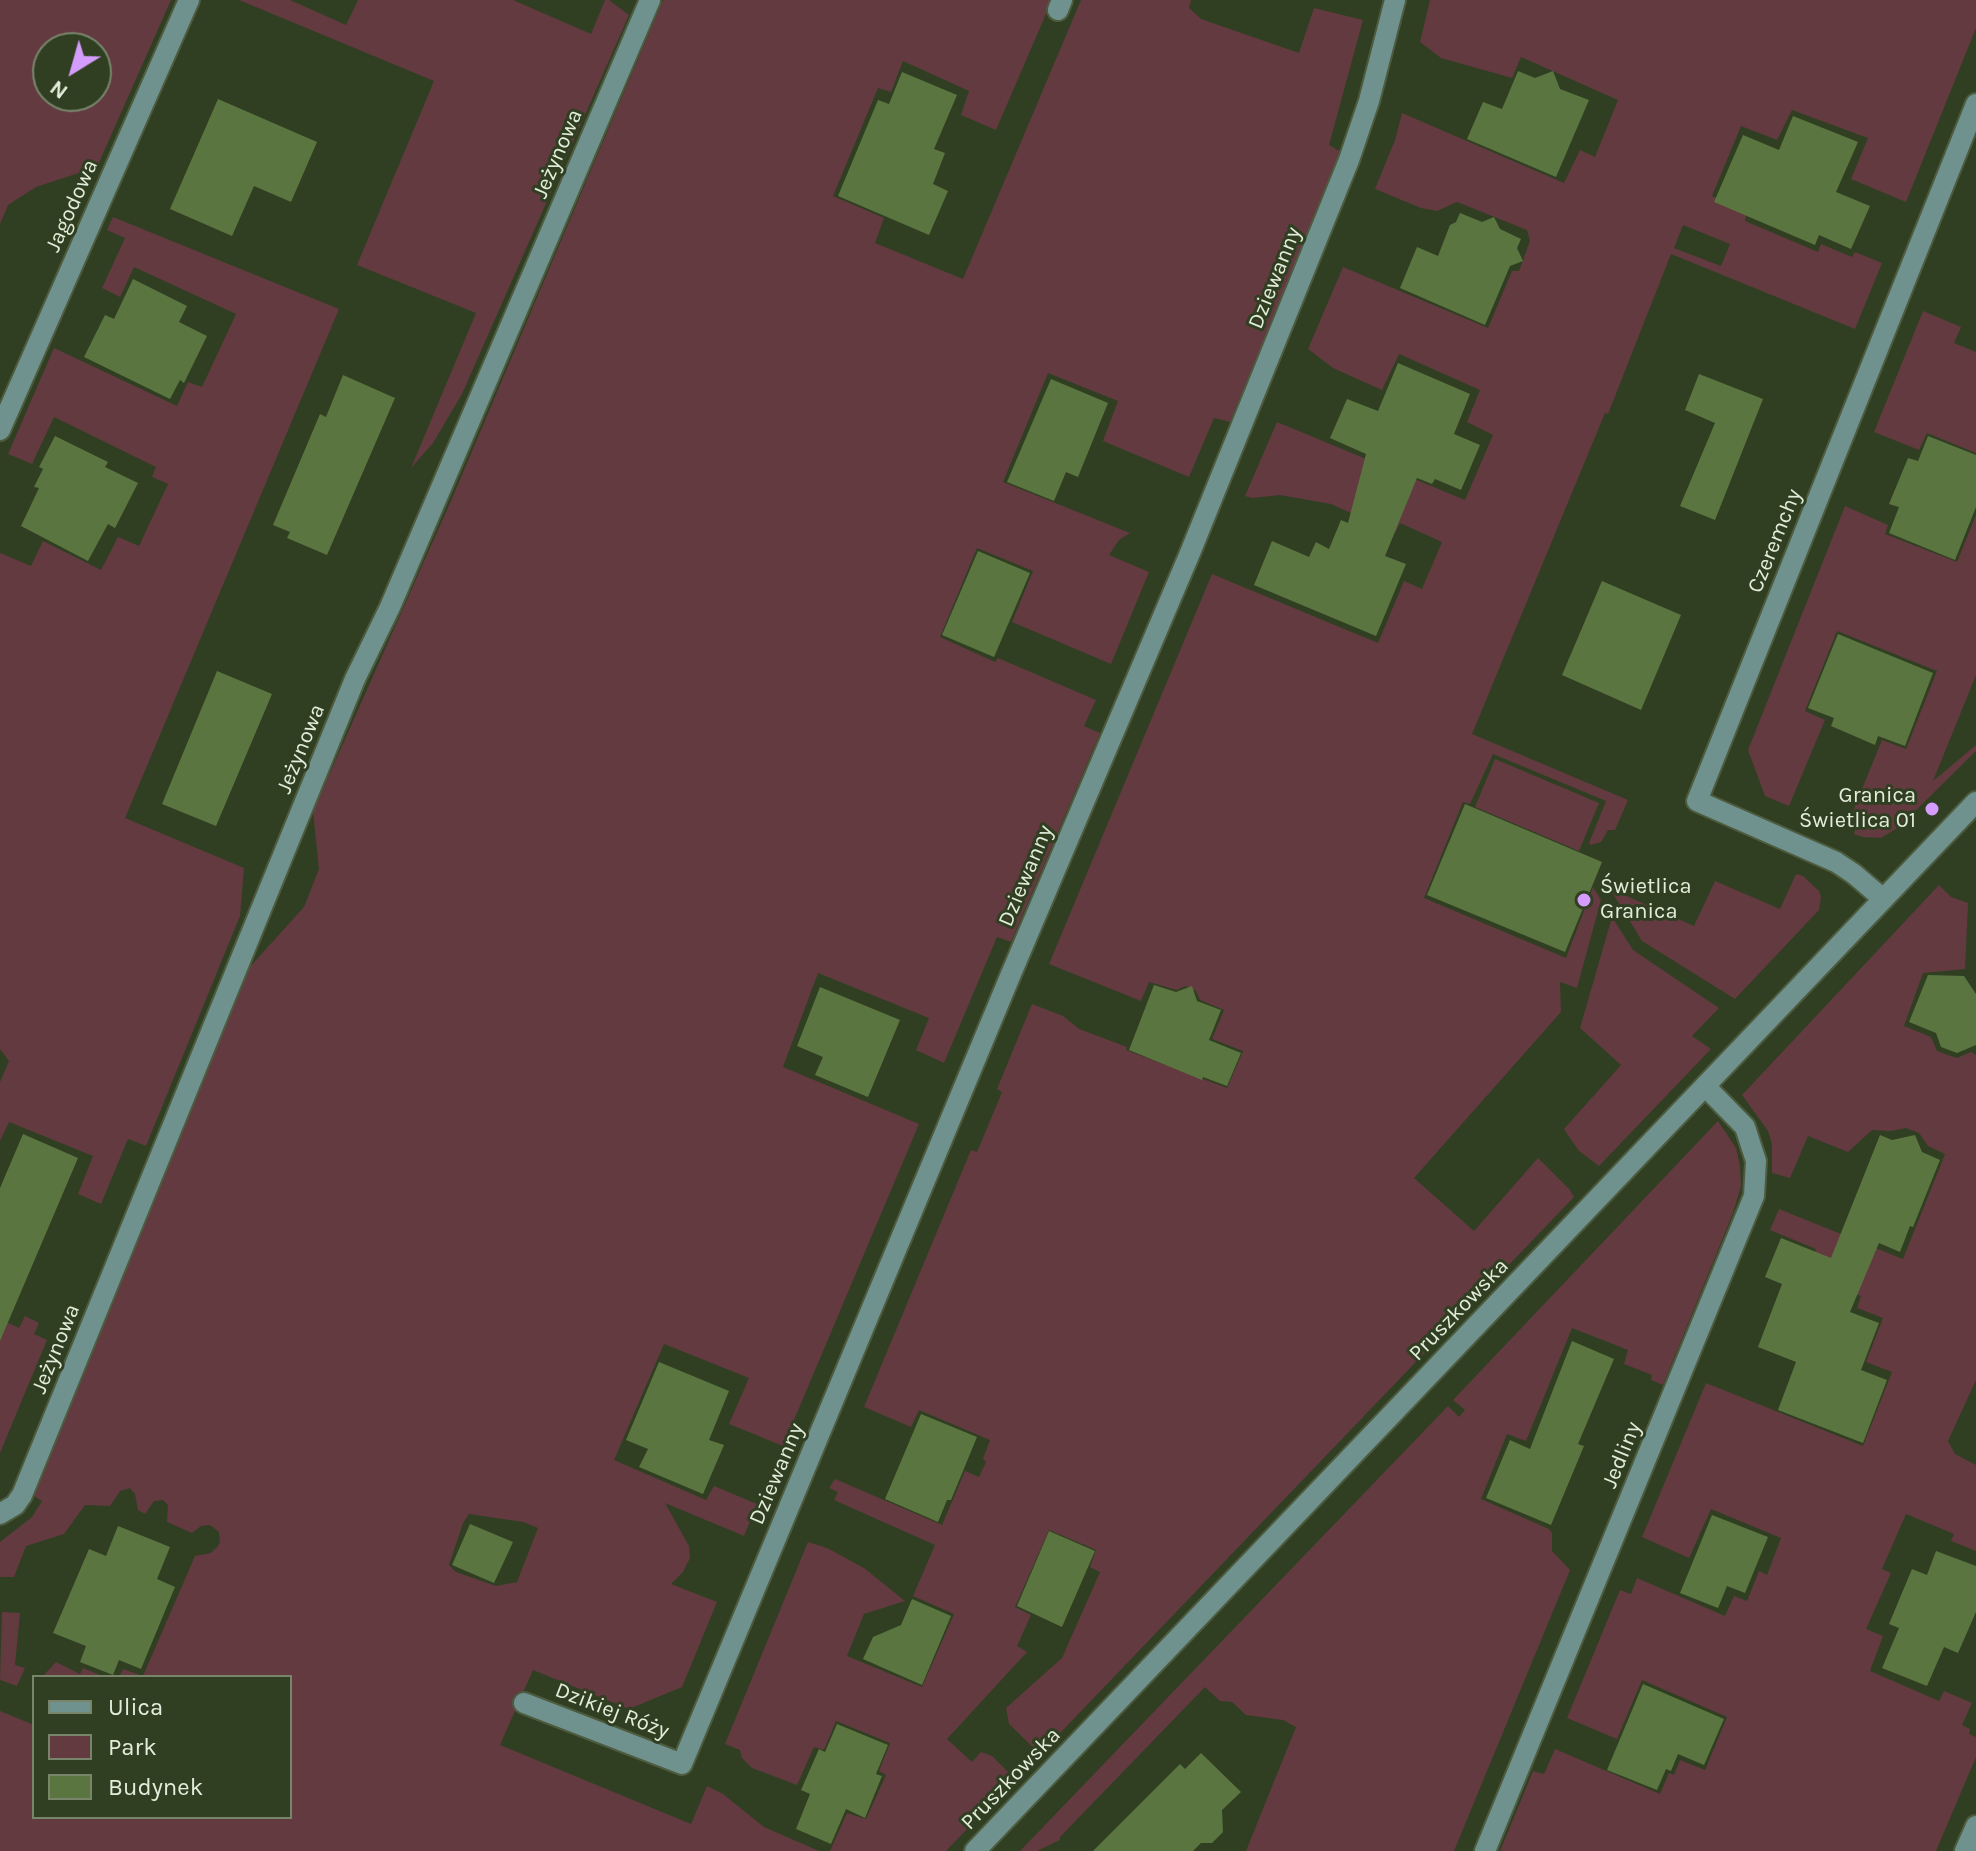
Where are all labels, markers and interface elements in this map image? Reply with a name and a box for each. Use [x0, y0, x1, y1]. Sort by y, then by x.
north arrow [32, 32, 112, 112]
text: N [45, 74, 73, 105]
street label: Jeżynowa [527, 105, 589, 203]
street label: Jagodowa [40, 156, 104, 256]
street label: Dziewanny [1243, 223, 1307, 333]
street label: Czeremchy [1742, 485, 1808, 597]
street label: Jeżynowa [271, 700, 331, 798]
place label: Granica Świetlica 01 [1799, 783, 1916, 834]
marker: Granica Świetlica 01 [1923, 800, 1941, 818]
street label: Dziewanny [993, 821, 1059, 931]
place label: Świetlica Granica [1600, 874, 1692, 926]
marker: Świetlica Granica [1575, 891, 1593, 909]
street label: Pruszkowska [1404, 1253, 1514, 1367]
street label: Jeżynowa [26, 1300, 86, 1398]
street label: Jedliny [1597, 1418, 1647, 1492]
street label: Dziewanny [744, 1419, 810, 1529]
legend [32, 1675, 292, 1819]
street label: Dzikiej Róży [551, 1677, 673, 1745]
text: Ulica [108, 1693, 163, 1721]
street label: Pruszkowska [956, 1722, 1066, 1836]
text: Park [108, 1733, 157, 1761]
text: Budynek [108, 1773, 203, 1801]

